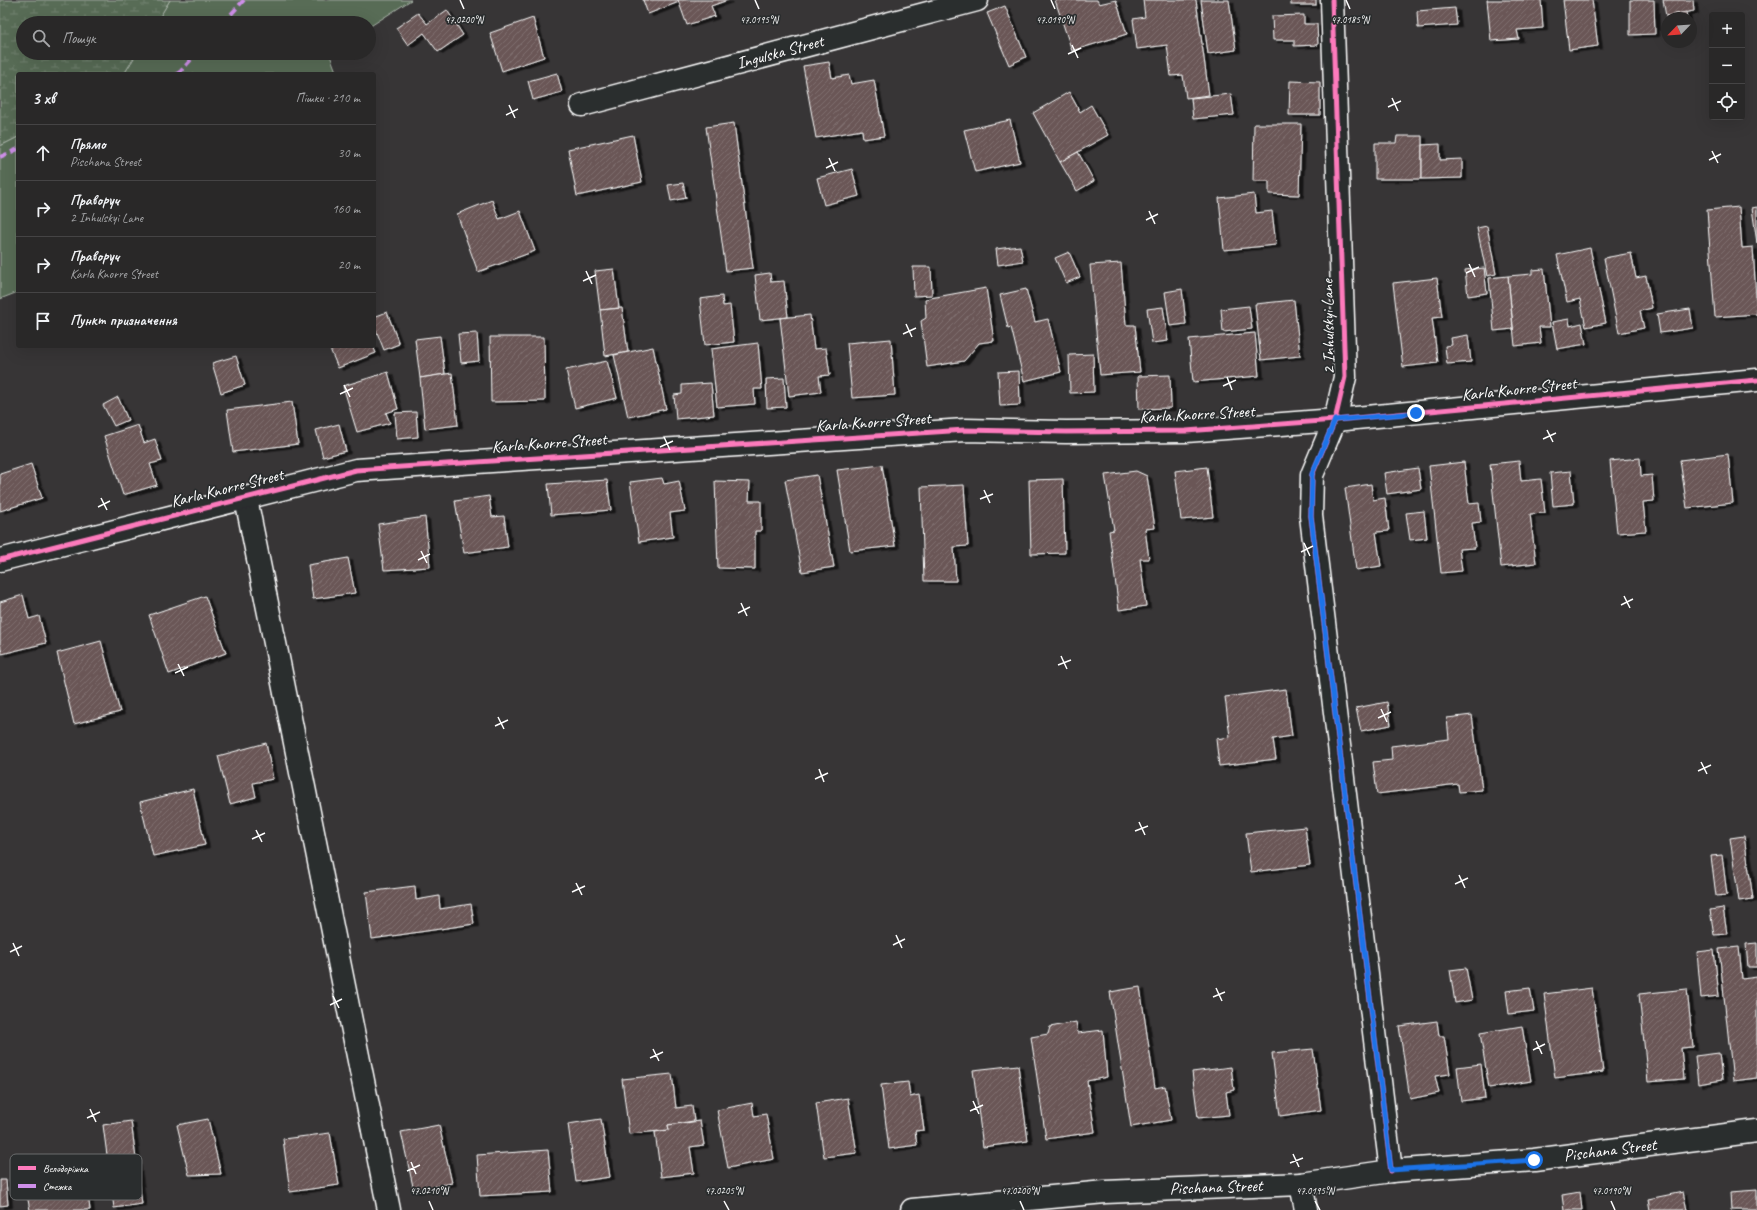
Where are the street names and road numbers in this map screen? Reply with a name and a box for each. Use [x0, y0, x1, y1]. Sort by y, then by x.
street label: Ingulska Street [734, 30, 828, 74]
street label: 2 Inhulskyi Lane [1317, 278, 1339, 375]
street label: Karla Knorre Street [1461, 372, 1580, 405]
street label: Karla Knorre Street [1139, 400, 1257, 427]
street label: Karla Knorre Street [815, 407, 933, 436]
street label: Karla Knorre Street [491, 428, 609, 457]
street label: Karla Knorre Street [169, 463, 288, 512]
street label: Pischana Street [1563, 1134, 1660, 1166]
street label: Pischana Street [1169, 1175, 1265, 1199]

